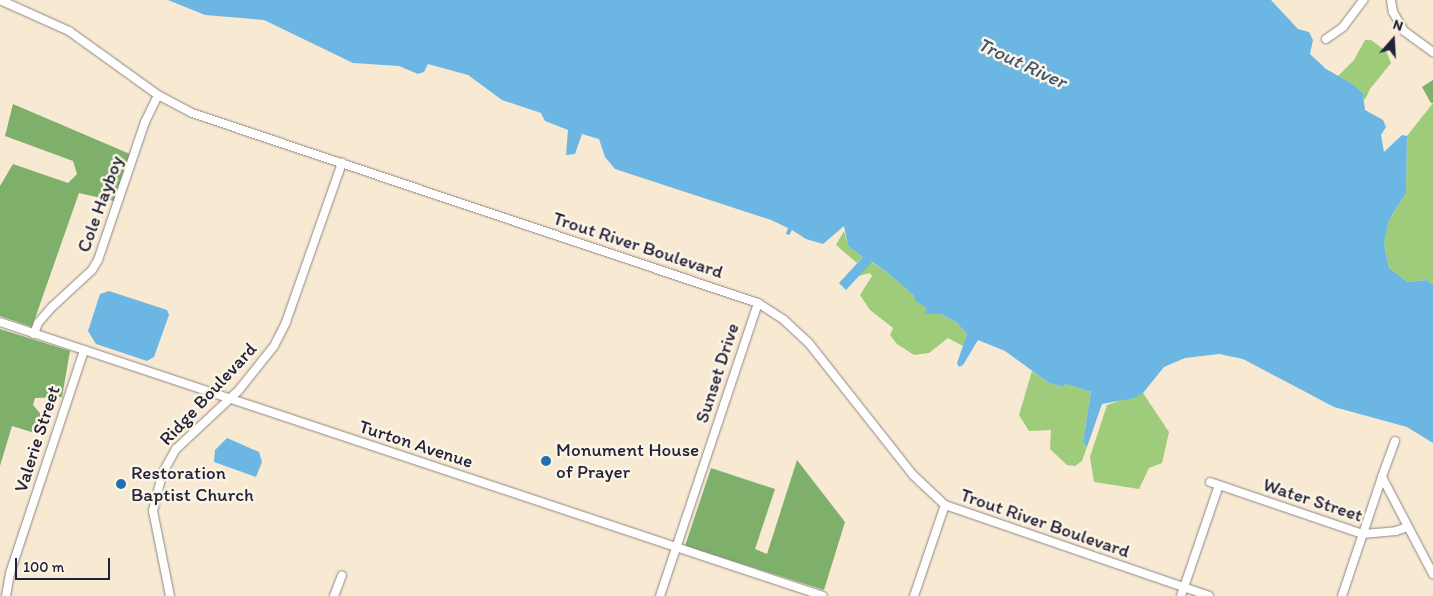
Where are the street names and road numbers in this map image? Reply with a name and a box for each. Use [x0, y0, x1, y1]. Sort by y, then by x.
street label: Cole Hayboy [72, 153, 128, 255]
street label: Trout River Boulevard [550, 207, 726, 283]
street label: Sunset Drive [690, 320, 744, 426]
street label: Ridge Boulevard [154, 337, 262, 451]
street label: Valerie Street [9, 383, 65, 495]
street label: Turton Avenue [356, 415, 476, 473]
street label: Water Street [1260, 473, 1366, 527]
street label: Trout River Boulevard [957, 483, 1133, 563]

